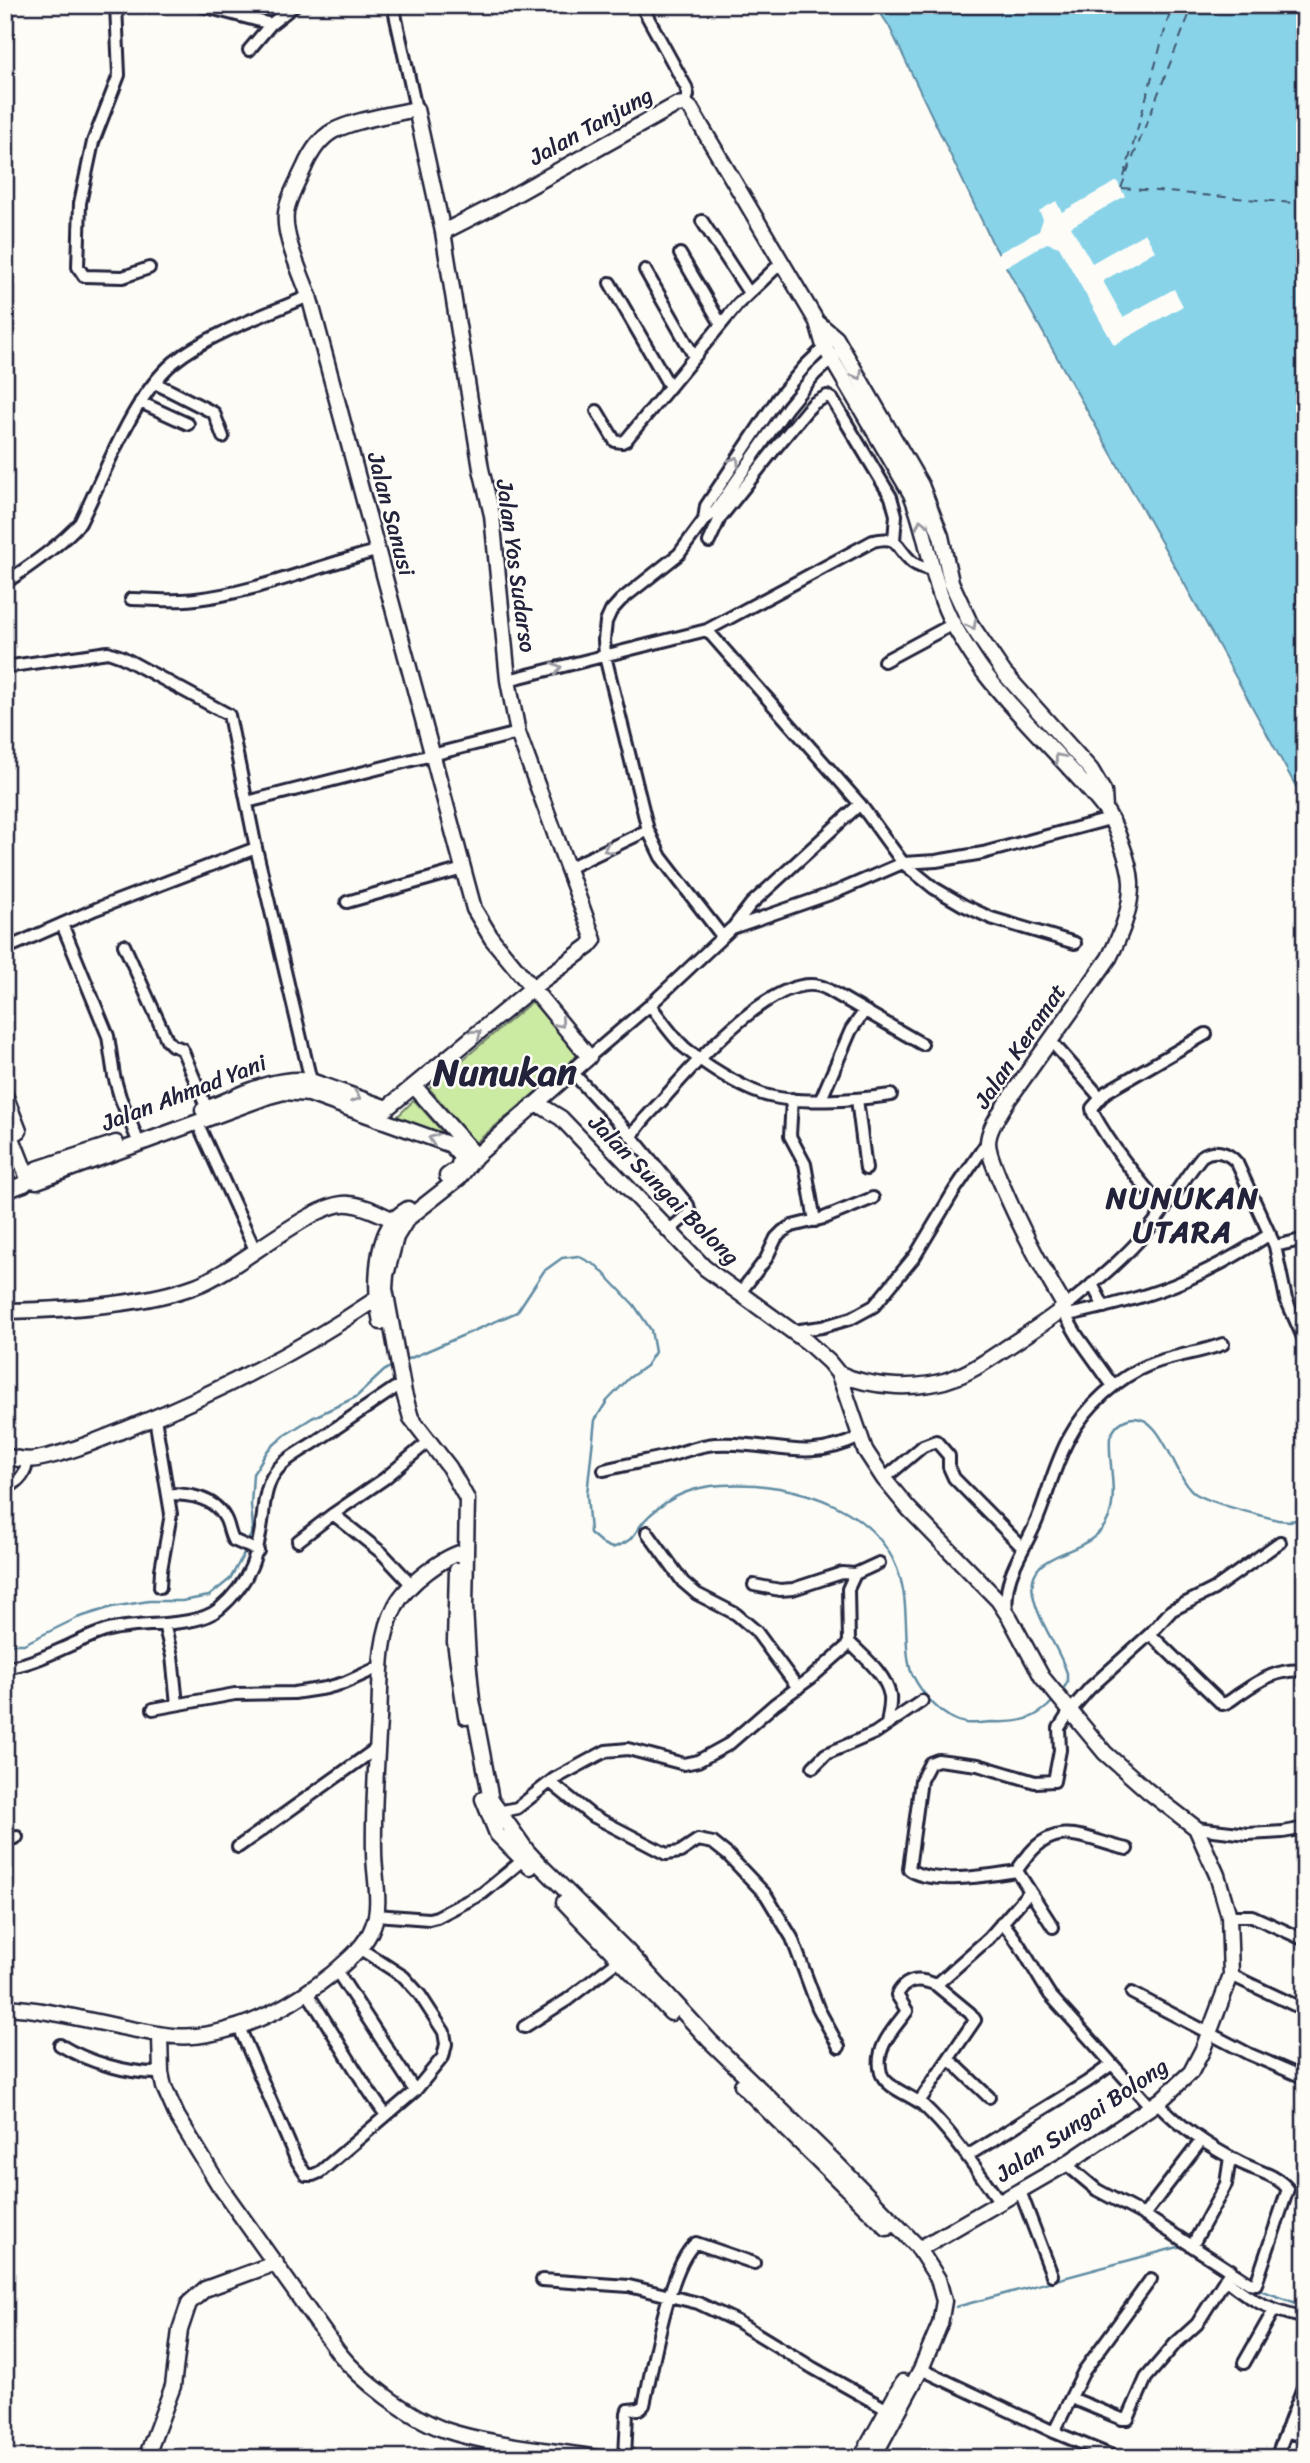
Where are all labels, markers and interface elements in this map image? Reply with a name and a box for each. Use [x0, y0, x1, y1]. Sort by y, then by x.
street label: Jalan Tanjung [520, 75, 661, 178]
one-way arrow [850, 368, 863, 381]
street label: Jalan Sanusi [355, 447, 427, 581]
one-way arrow [727, 456, 740, 469]
street label: Jalan Yos Sudarso [483, 476, 548, 655]
one-way arrow [915, 518, 929, 530]
one-way arrow [964, 618, 977, 630]
one-way arrow [551, 662, 563, 676]
one-way arrow [1055, 753, 1067, 766]
one-way arrow [603, 841, 615, 855]
street label: Jalan Keramat [962, 975, 1077, 1118]
one-way arrow [552, 1014, 564, 1027]
one-way arrow [469, 1030, 482, 1042]
district label: Nunukan [432, 1040, 577, 1105]
street label: Jalan Ahmad Yani [95, 1042, 273, 1144]
one-way arrow [349, 1089, 361, 1103]
street label: Jalan Sungai Bolong [577, 1103, 750, 1276]
one-way arrow [428, 1133, 440, 1147]
district label: NUNUKAN UTARA [1105, 1171, 1260, 1259]
street label: Jalan Sungai Bolong [986, 2046, 1177, 2194]

